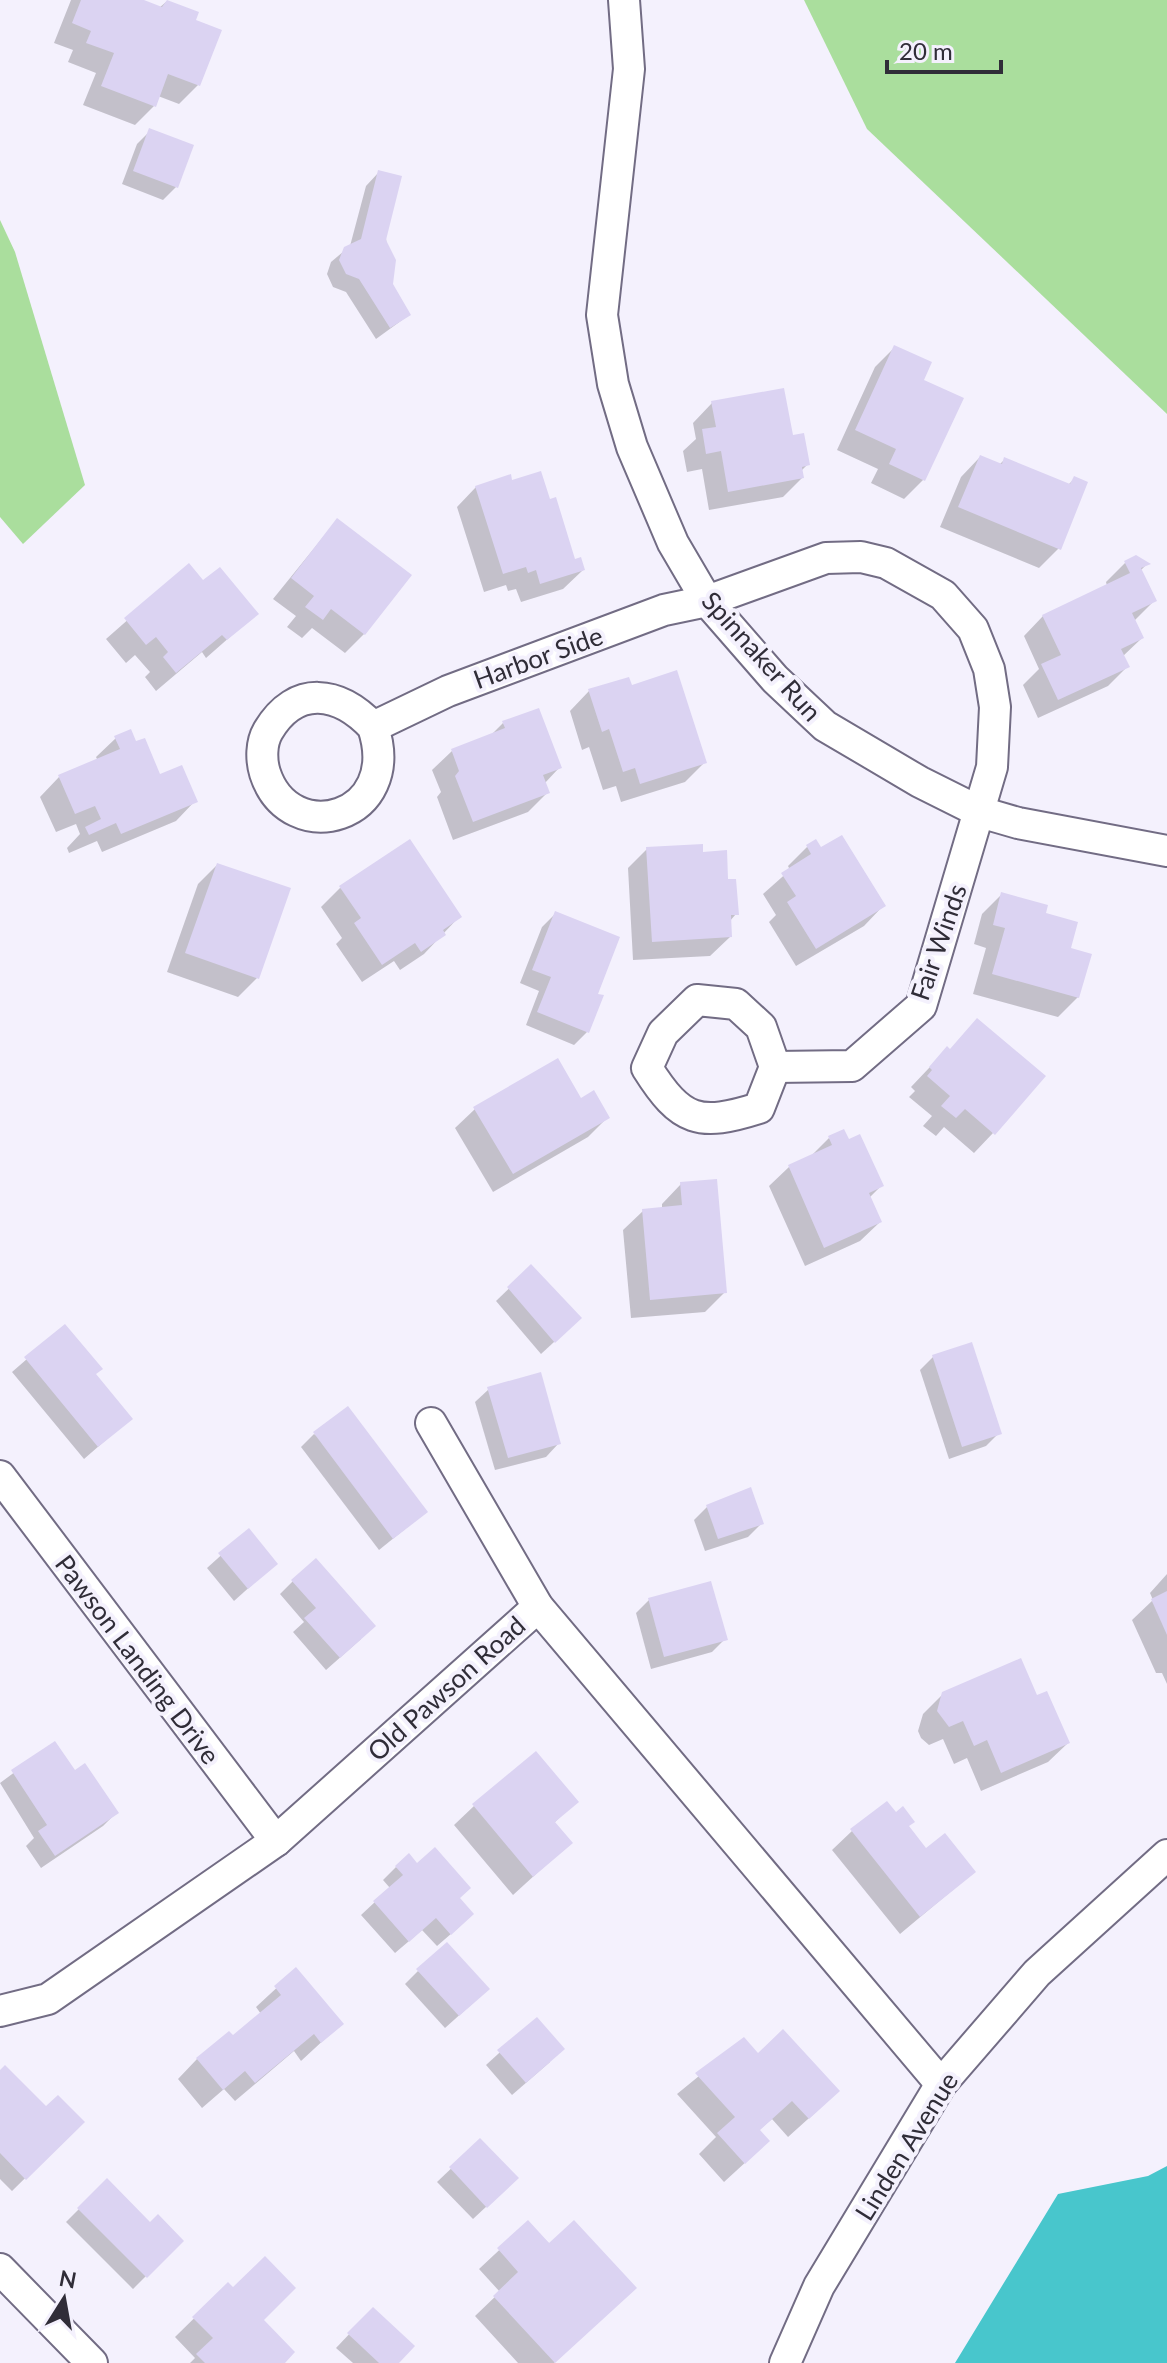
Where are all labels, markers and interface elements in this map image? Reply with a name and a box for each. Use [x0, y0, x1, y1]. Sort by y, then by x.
scale bar [887, 24, 1001, 74]
text: 20 m [899, 36, 953, 65]
street label: Spinnaker Run [696, 585, 828, 727]
street label: Harbor Side [469, 619, 607, 695]
street label: Fair Winds [903, 880, 973, 1004]
street label: Pawson Landing Drive [49, 1548, 227, 1770]
street label: Old Pawson Road [361, 1609, 531, 1767]
street label: Linden Avenue [848, 2066, 964, 2226]
north arrow [24, 2259, 104, 2339]
text: N [57, 2264, 79, 2294]

